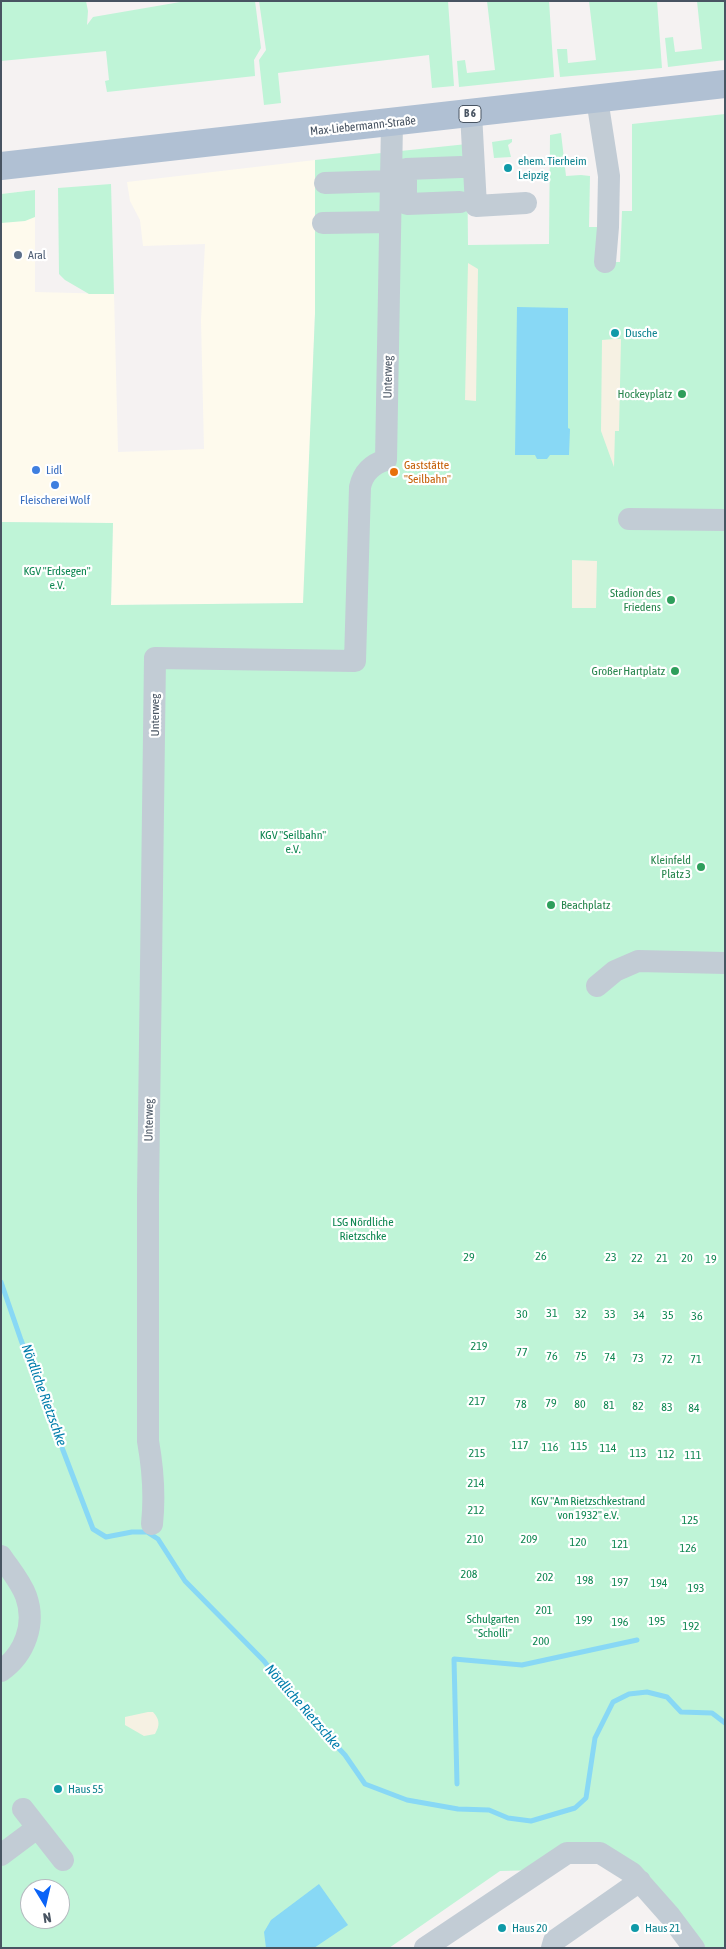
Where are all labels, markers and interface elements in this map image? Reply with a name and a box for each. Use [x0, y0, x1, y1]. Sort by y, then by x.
road number: B 6 [459, 106, 481, 122]
street label: Max-Liebermann-Straße [309, 113, 417, 139]
place label: ehem. Tierheim Leipzig [518, 154, 587, 182]
marker: ehem. Tierheim Leipzig [502, 162, 514, 174]
place label: Aral [28, 248, 46, 262]
marker: Aral [12, 249, 24, 261]
place label: Dusche [625, 326, 657, 340]
marker: Dusche [609, 327, 621, 339]
street label: Unterweg [380, 355, 396, 399]
place label: Hockeyplatz [617, 387, 672, 401]
marker: Hockeyplatz [676, 388, 688, 400]
place label: Gaststätte "Seilbahn" [404, 458, 451, 486]
place label: Lidl [46, 463, 62, 477]
marker: Lidl [30, 464, 42, 476]
marker: Gaststätte "Seilbahn" [388, 466, 400, 478]
marker: Fleischerei Wolf [49, 479, 61, 491]
place label: Fleischerei Wolf [20, 493, 90, 507]
park label: KGV "Erdsegen" e.V. [23, 564, 91, 592]
place label: Stadion des Friedens [610, 586, 661, 614]
marker: Stadion des Friedens [665, 594, 677, 606]
place label: Großer Hartplatz [592, 664, 665, 678]
marker: Großer Hartplatz [669, 665, 681, 677]
street label: Unterweg [148, 694, 162, 736]
park label: KGV "Seilbahn" e.V. [260, 828, 326, 856]
place label: Kleinfeld Platz 3 [651, 853, 691, 881]
marker: Kleinfeld Platz 3 [695, 861, 707, 873]
place label: Beachplatz [561, 898, 610, 912]
marker: Beachplatz [545, 899, 557, 911]
street label: Unterweg [141, 1098, 157, 1142]
park label: LSG Nördliche Rietzschke [332, 1215, 394, 1243]
park label: 26 [535, 1249, 547, 1263]
park label: 29 [463, 1250, 475, 1264]
park label: 23 [605, 1250, 617, 1264]
park label: 22 [631, 1251, 643, 1265]
park label: 21 [656, 1251, 668, 1265]
park label: 20 [681, 1251, 693, 1265]
park label: 19 [705, 1252, 717, 1266]
park label: 31 [546, 1306, 558, 1320]
park label: 30 [516, 1307, 528, 1321]
park label: 32 [575, 1307, 587, 1321]
park label: 33 [604, 1307, 616, 1321]
park label: 34 [633, 1308, 645, 1322]
park label: 35 [662, 1308, 674, 1322]
park label: 36 [691, 1309, 703, 1323]
park label: 219 [471, 1339, 487, 1353]
water label: Nördliche Rietzschke [18, 1342, 70, 1448]
park label: 77 [516, 1345, 528, 1359]
park label: 76 [546, 1349, 558, 1363]
park label: 75 [575, 1349, 587, 1363]
park label: 74 [604, 1350, 616, 1364]
park label: 73 [632, 1351, 644, 1365]
park label: 72 [661, 1352, 673, 1366]
park label: 71 [690, 1352, 702, 1366]
park label: 217 [469, 1394, 485, 1408]
park label: 79 [545, 1396, 557, 1410]
park label: 78 [515, 1397, 527, 1411]
park label: 80 [574, 1397, 586, 1411]
park label: 81 [603, 1398, 615, 1412]
park label: 82 [632, 1399, 644, 1413]
park label: 83 [661, 1400, 673, 1414]
park label: 84 [688, 1401, 700, 1415]
park label: 117 [512, 1438, 528, 1452]
park label: 115 [571, 1439, 587, 1453]
park label: 116 [542, 1440, 558, 1454]
park label: 114 [600, 1441, 616, 1455]
park label: 215 [469, 1446, 485, 1460]
park label: 113 [630, 1446, 646, 1460]
park label: 112 [658, 1447, 674, 1461]
park label: 111 [685, 1448, 701, 1462]
park label: 214 [468, 1476, 484, 1490]
park label: KGV "Am Rietzschkestrand von 1932" e.V. [531, 1494, 645, 1522]
park label: 212 [468, 1503, 484, 1517]
park label: 125 [682, 1513, 698, 1527]
park label: 210 [467, 1532, 483, 1546]
park label: 209 [521, 1532, 537, 1546]
park label: 120 [570, 1535, 586, 1549]
park label: 121 [612, 1537, 628, 1551]
park label: 126 [680, 1541, 696, 1555]
park label: 208 [461, 1567, 477, 1581]
park label: 202 [537, 1570, 553, 1584]
park label: 198 [577, 1573, 593, 1587]
park label: 197 [612, 1575, 628, 1589]
park label: 194 [651, 1576, 667, 1590]
park label: 193 [688, 1581, 704, 1595]
park label: 201 [536, 1603, 552, 1617]
park label: Schulgarten "Scholli" [467, 1612, 519, 1640]
park label: 199 [576, 1613, 592, 1627]
park label: 195 [649, 1614, 665, 1628]
park label: 196 [612, 1615, 628, 1629]
park label: 192 [683, 1619, 699, 1633]
park label: 200 [533, 1634, 549, 1648]
water label: Nördliche Rietzschke [262, 1661, 344, 1753]
place label: Haus 55 [68, 1782, 104, 1796]
marker: Haus 55 [52, 1783, 64, 1795]
north arrow [20, 1879, 70, 1929]
text: N [42, 1909, 53, 1926]
place label: Haus 20 [512, 1921, 548, 1935]
place label: Haus 21 [645, 1921, 681, 1935]
marker: Haus 20 [496, 1922, 508, 1934]
marker: Haus 21 [629, 1922, 641, 1934]

